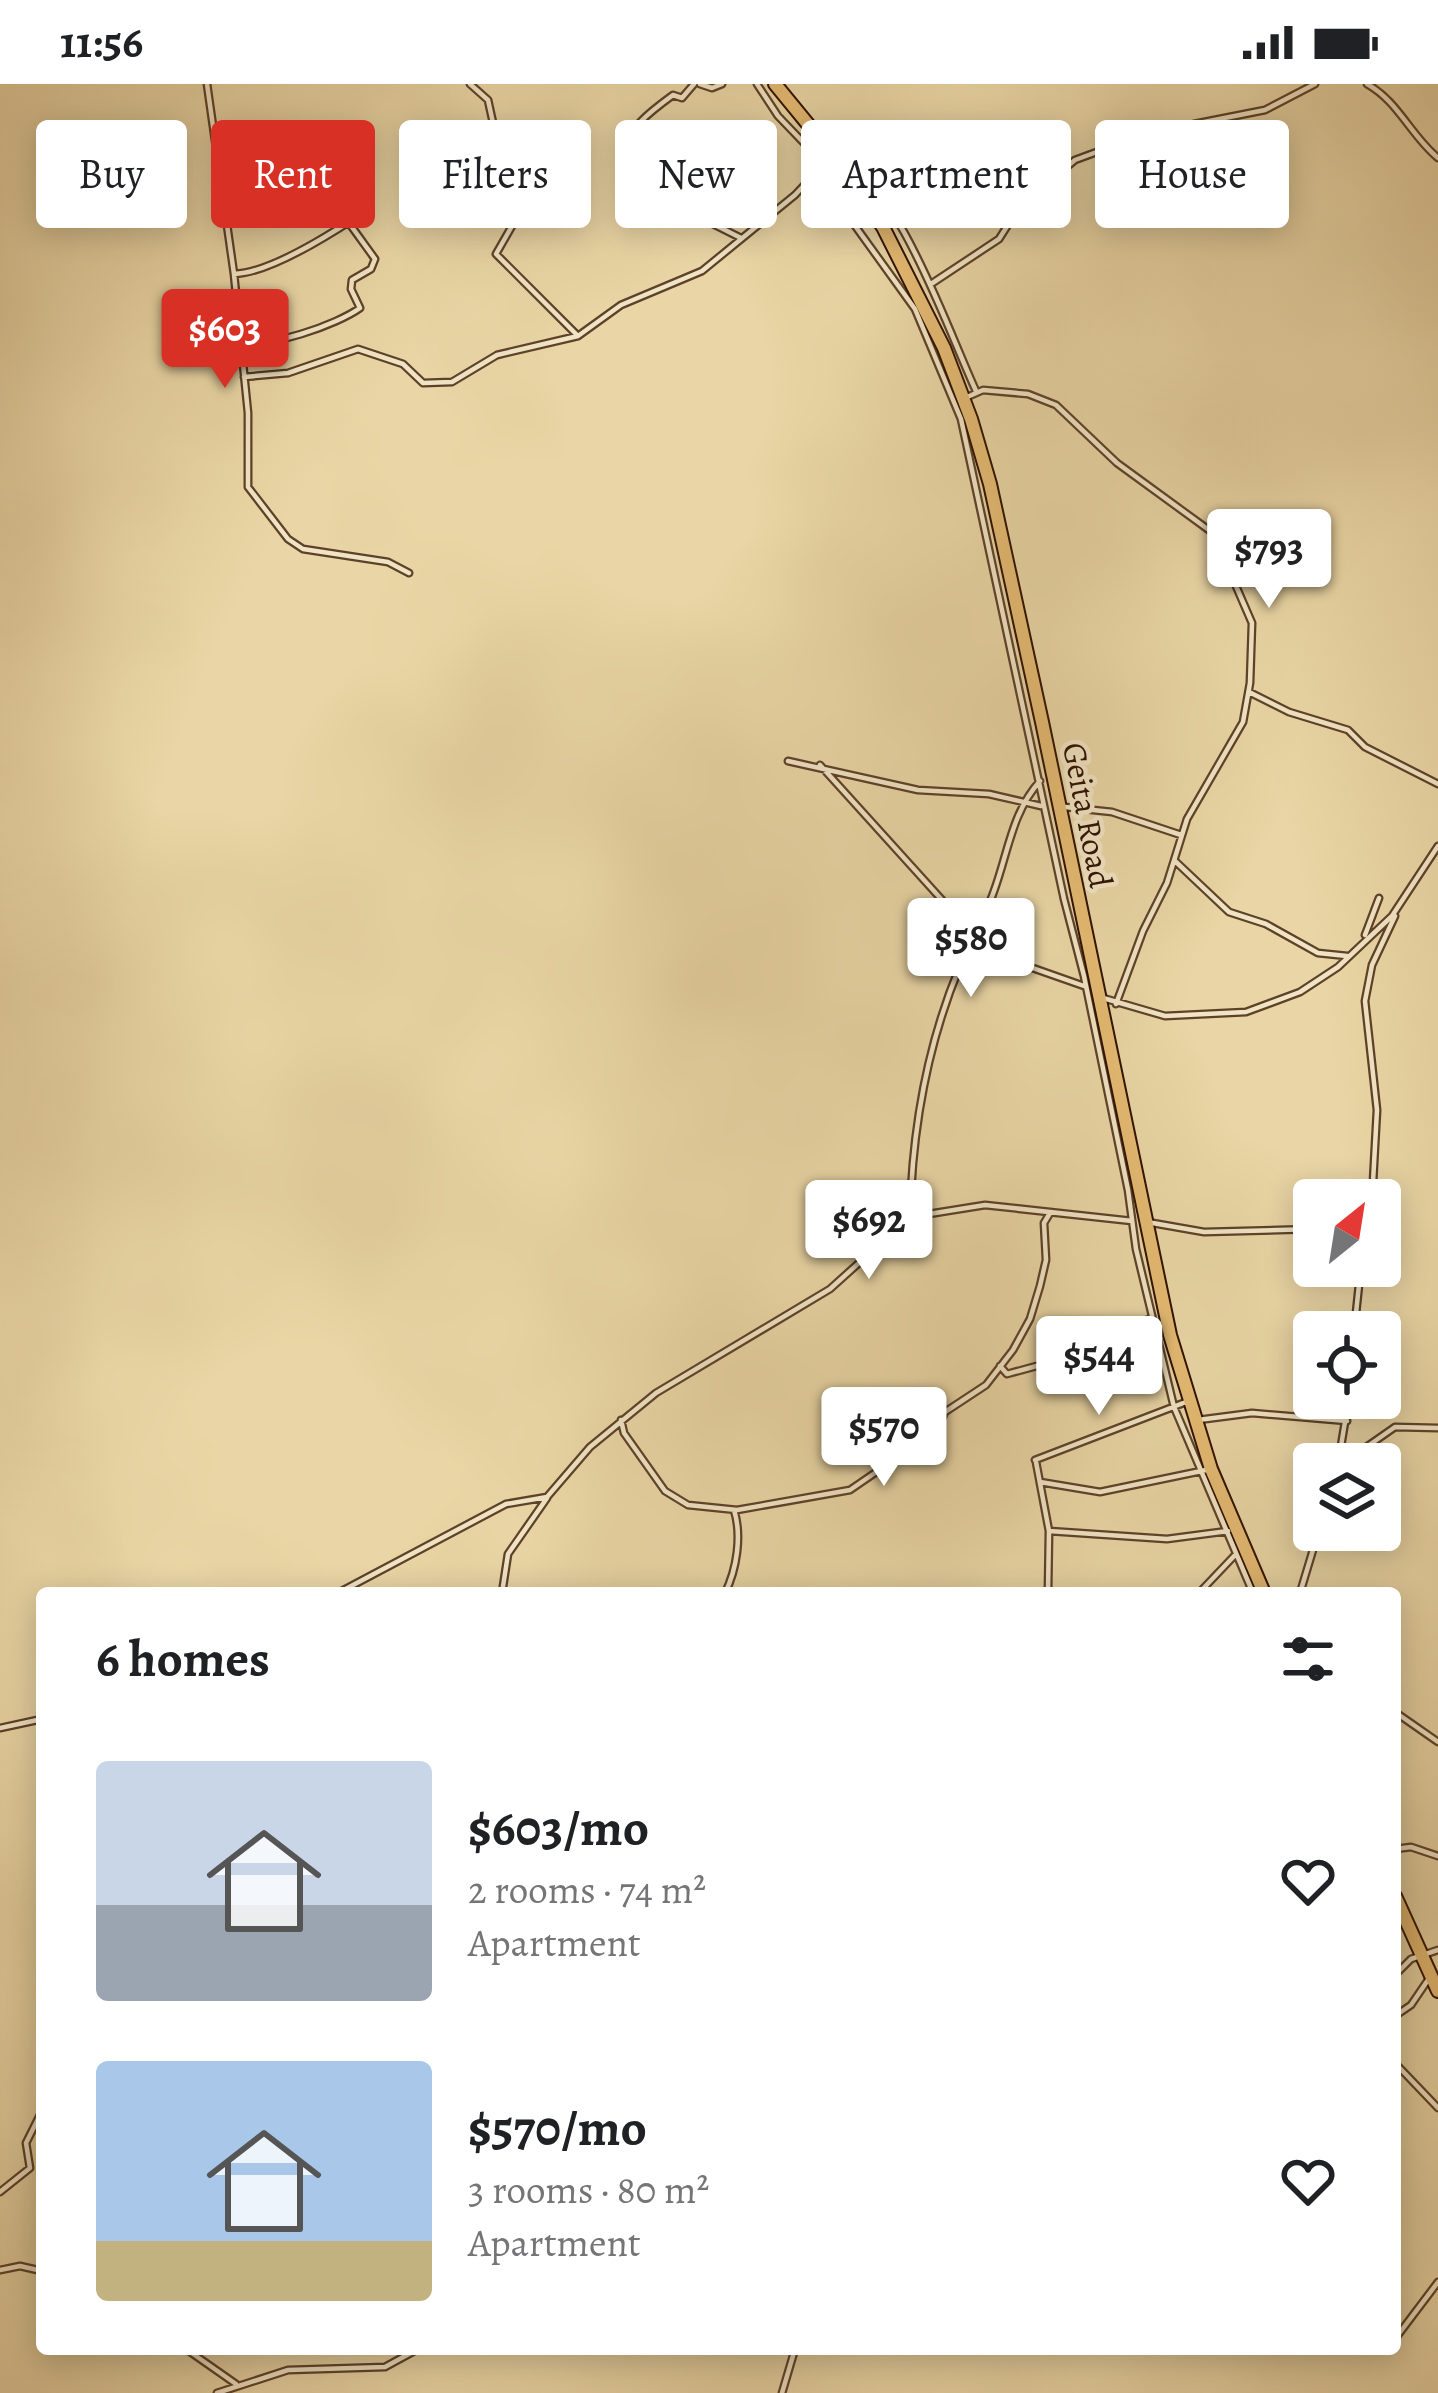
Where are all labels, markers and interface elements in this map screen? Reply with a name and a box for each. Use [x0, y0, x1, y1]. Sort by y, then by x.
text: 11:56 [60, 11, 143, 73]
chip: Buy [36, 120, 187, 228]
chip: Rent [211, 120, 375, 228]
chip: Filters [399, 120, 591, 228]
chip: New [615, 120, 777, 228]
chip: Apartment [801, 120, 1071, 228]
chip: House [1095, 120, 1289, 228]
pin: $603 [154, 289, 296, 391]
text: $603 [189, 301, 261, 354]
pin: $793 [1198, 509, 1340, 611]
text: $793 [1234, 521, 1304, 574]
street label: Geita Road [1052, 739, 1124, 892]
pin: $580 [900, 898, 1042, 1000]
text: $580 [934, 910, 1008, 963]
north arrow [1293, 1179, 1401, 1287]
map controls [1293, 1179, 1401, 1551]
pin: $692 [798, 1180, 940, 1282]
text: $692 [832, 1192, 906, 1245]
button: locate [1293, 1311, 1401, 1419]
pin: $544 [1028, 1316, 1170, 1418]
text: $544 [1063, 1328, 1135, 1381]
pin: $570 [813, 1387, 955, 1489]
text: $570 [848, 1399, 920, 1452]
button: layers [1293, 1443, 1401, 1551]
text: 6 homes [96, 1624, 270, 1694]
icon: filters [1275, 1626, 1341, 1692]
text: $603/mo [468, 1793, 649, 1863]
icon: home [192, 1809, 336, 1953]
icon: heart [1275, 1848, 1341, 1914]
text: 2 rooms · 74 m² [468, 1863, 706, 1916]
text: Apartment [468, 1916, 641, 1969]
text: $570/mo [468, 2093, 647, 2163]
icon: home [192, 2109, 336, 2253]
icon: heart [1275, 2148, 1341, 2214]
text: 3 rooms · 80 m² [468, 2163, 709, 2216]
text: Apartment [468, 2216, 641, 2269]

